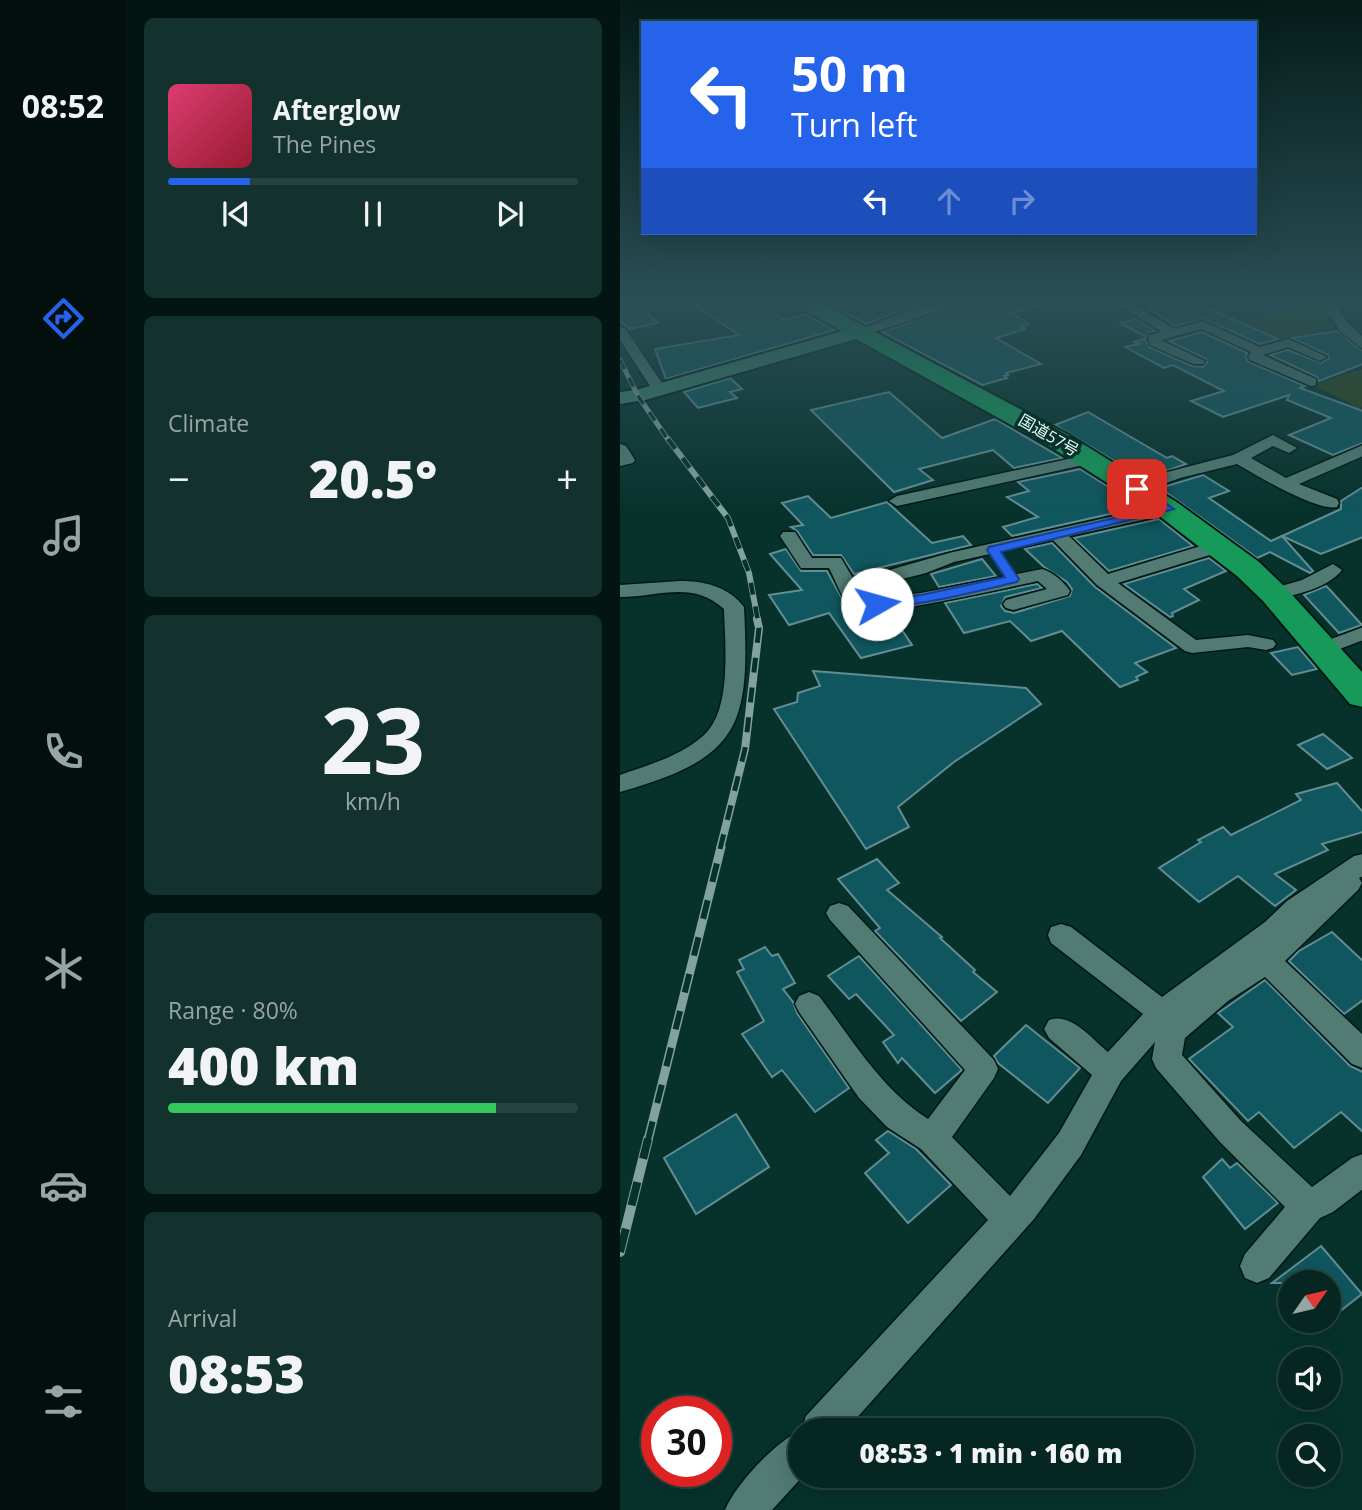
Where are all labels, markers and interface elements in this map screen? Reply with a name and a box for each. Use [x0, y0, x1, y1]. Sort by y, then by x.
text: 50 m [791, 40, 908, 106]
icon: left [676, 49, 767, 140]
text: 08:52 [22, 84, 104, 127]
text: Afterglow [273, 92, 400, 128]
text: Turn left [791, 103, 917, 146]
text: The Pines [273, 128, 376, 160]
icon: left [857, 182, 895, 220]
icon: ahead [930, 182, 968, 220]
icon: right [1003, 182, 1041, 220]
icon: previous [217, 195, 255, 233]
icon: pause [354, 195, 392, 233]
icon: next [491, 195, 529, 233]
icon: directions [39, 294, 88, 343]
text: Climate [168, 407, 249, 439]
street label: 国道57号 [1015, 409, 1083, 461]
text: 20.5° [309, 442, 437, 513]
text: − [168, 452, 190, 504]
text: + [556, 452, 578, 504]
pin [1107, 459, 1167, 519]
icon: arrive [1118, 470, 1156, 508]
icon: music [39, 511, 88, 560]
position arrow [840, 567, 914, 641]
text: 23 [321, 677, 425, 801]
icon: phone [39, 727, 88, 776]
text: km/h [345, 785, 401, 817]
icon: climate [39, 944, 88, 993]
text: Range · 80% [168, 994, 298, 1026]
text: 400 km [168, 1029, 359, 1100]
icon: car [39, 1161, 88, 1210]
north arrow [1278, 1270, 1341, 1334]
map controls [1278, 1270, 1341, 1487]
text: Arrival [168, 1302, 237, 1334]
text: 08:53 [168, 1337, 305, 1408]
button: sound [1278, 1347, 1341, 1410]
icon: filters [39, 1377, 88, 1426]
speed limit sign: 30 [641, 1396, 732, 1487]
button: search [1278, 1424, 1341, 1487]
text: 08:53 · 1 min · 160 m [860, 1435, 1122, 1471]

